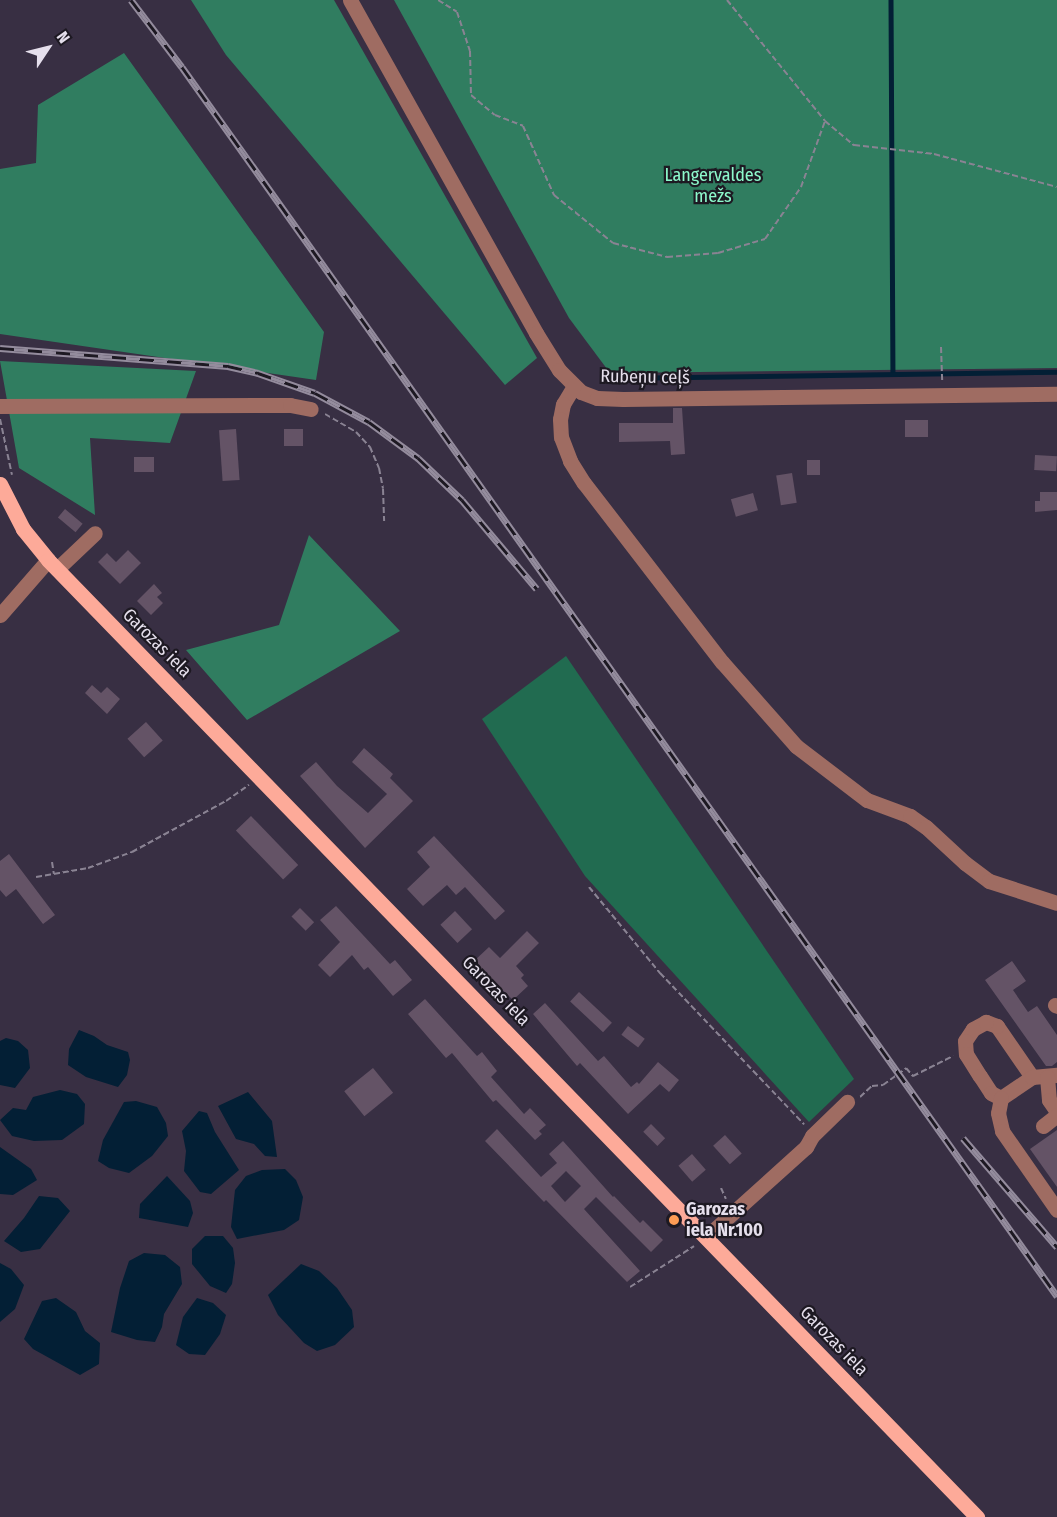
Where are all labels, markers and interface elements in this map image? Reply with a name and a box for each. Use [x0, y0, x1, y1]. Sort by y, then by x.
north arrow [18, 18, 78, 78]
text: N [53, 28, 74, 47]
park label: Langervaldes mežs [665, 165, 761, 207]
street label: Rubeņu ceļš [600, 365, 690, 389]
street label: Garozas iela [118, 604, 196, 682]
street label: Garozas iela [457, 952, 535, 1030]
place label: Garozas iela Nr.100 [686, 1199, 763, 1242]
marker: Garozas iela Nr.100 [667, 1213, 681, 1227]
street label: Garozas iela [795, 1302, 873, 1380]

